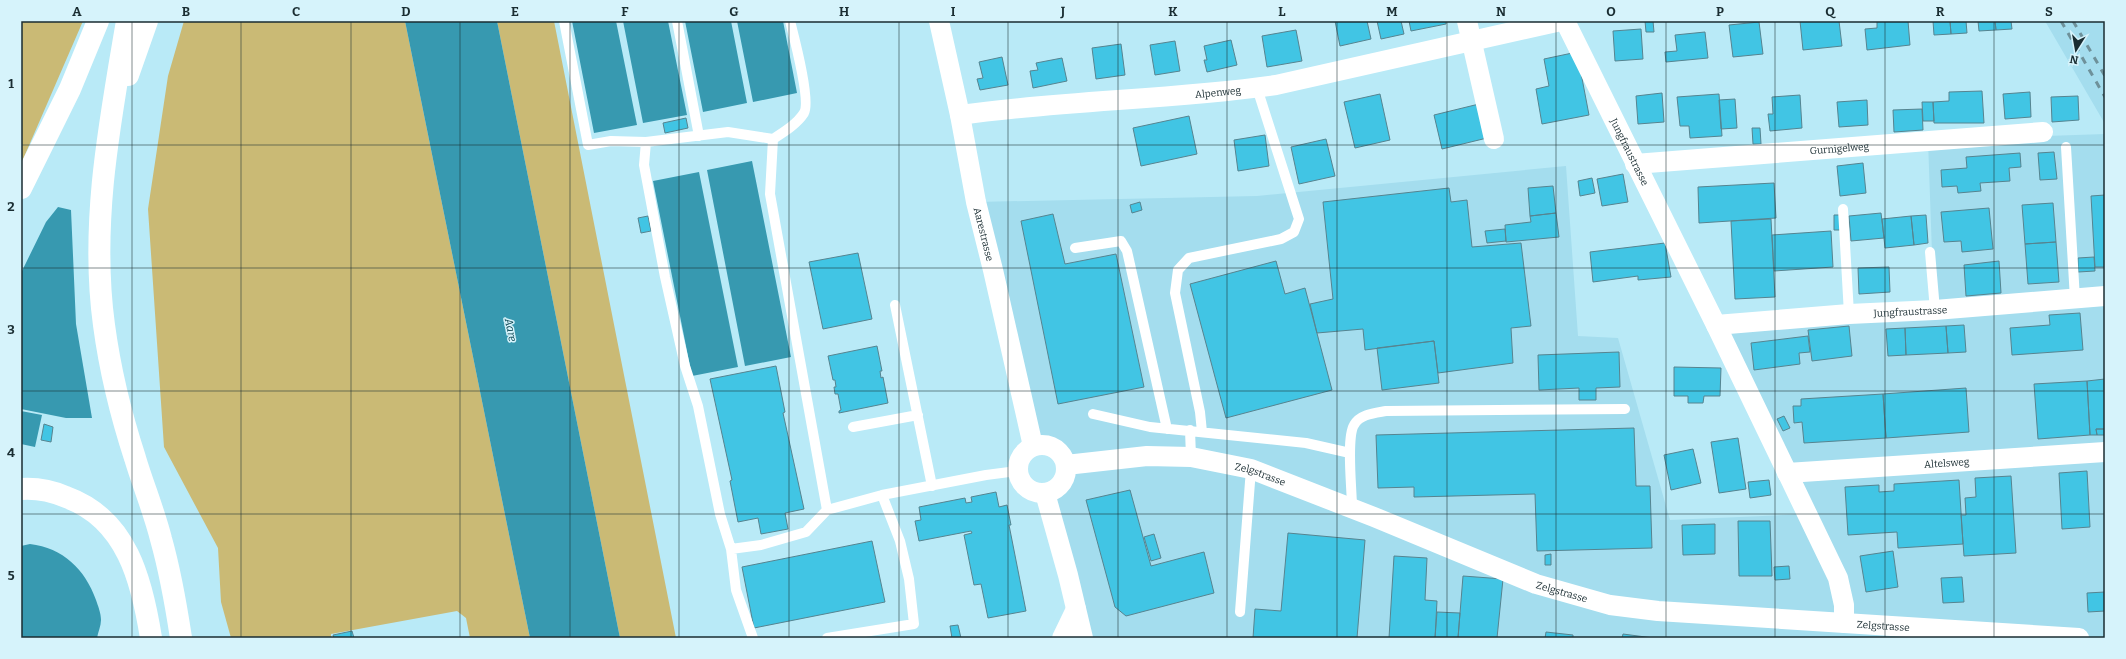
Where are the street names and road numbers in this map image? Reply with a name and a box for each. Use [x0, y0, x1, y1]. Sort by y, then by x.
street label: Alpenweg [1194, 84, 1242, 101]
street label: Jungfraustrasse [1607, 116, 1651, 188]
street label: Gurnigelweg [1809, 141, 1870, 157]
street label: Aarestrasse [971, 206, 996, 263]
street label: Jungfraustrasse [1872, 304, 1948, 320]
street label: Altelsweg [1924, 456, 1970, 471]
street label: Zelgstrasse [1234, 461, 1287, 489]
street label: Zelgstrasse [1535, 579, 1589, 605]
street label: Zelgstrasse [1856, 619, 1910, 634]

